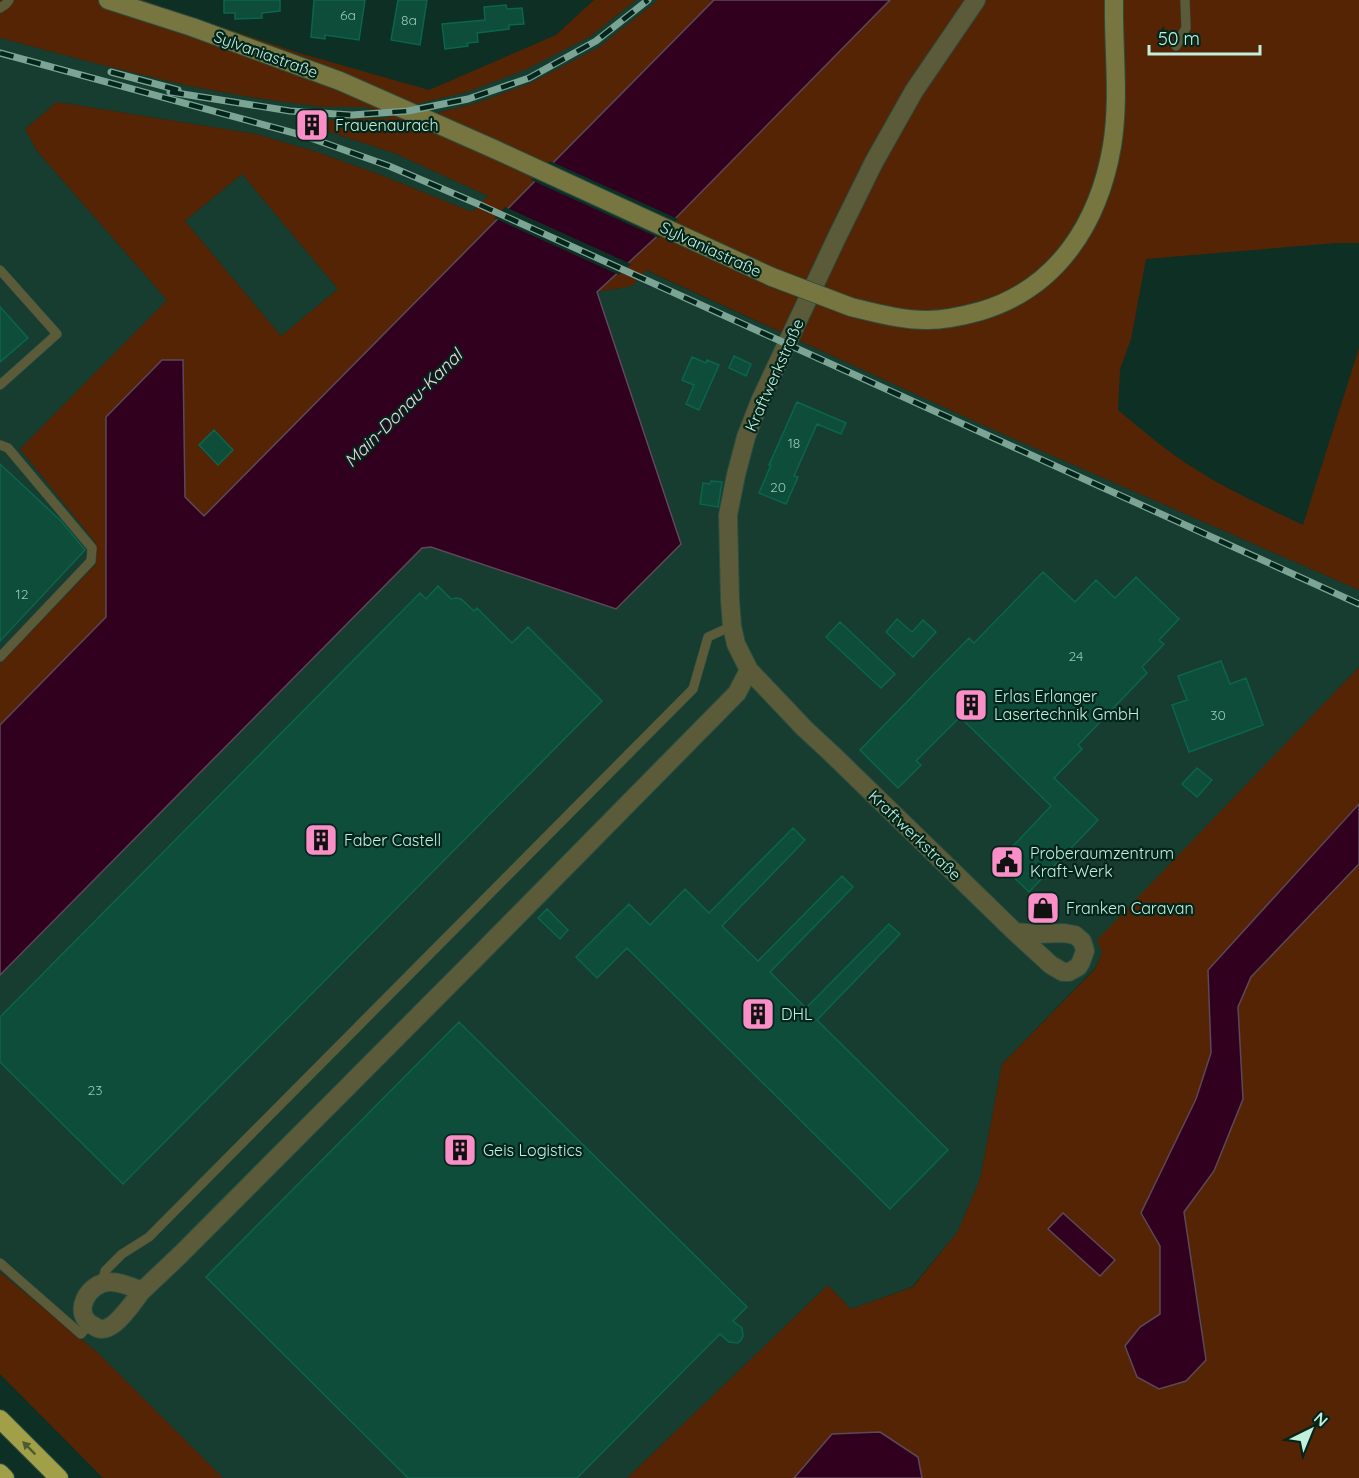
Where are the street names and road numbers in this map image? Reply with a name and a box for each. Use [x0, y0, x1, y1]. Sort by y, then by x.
street label: Sylvaniastraße [211, 26, 321, 82]
street label: Sylvaniastraße [657, 217, 765, 281]
street label: Kraftwerkstraße [740, 316, 808, 434]
street label: Kraftwerkstraße [864, 786, 966, 884]

